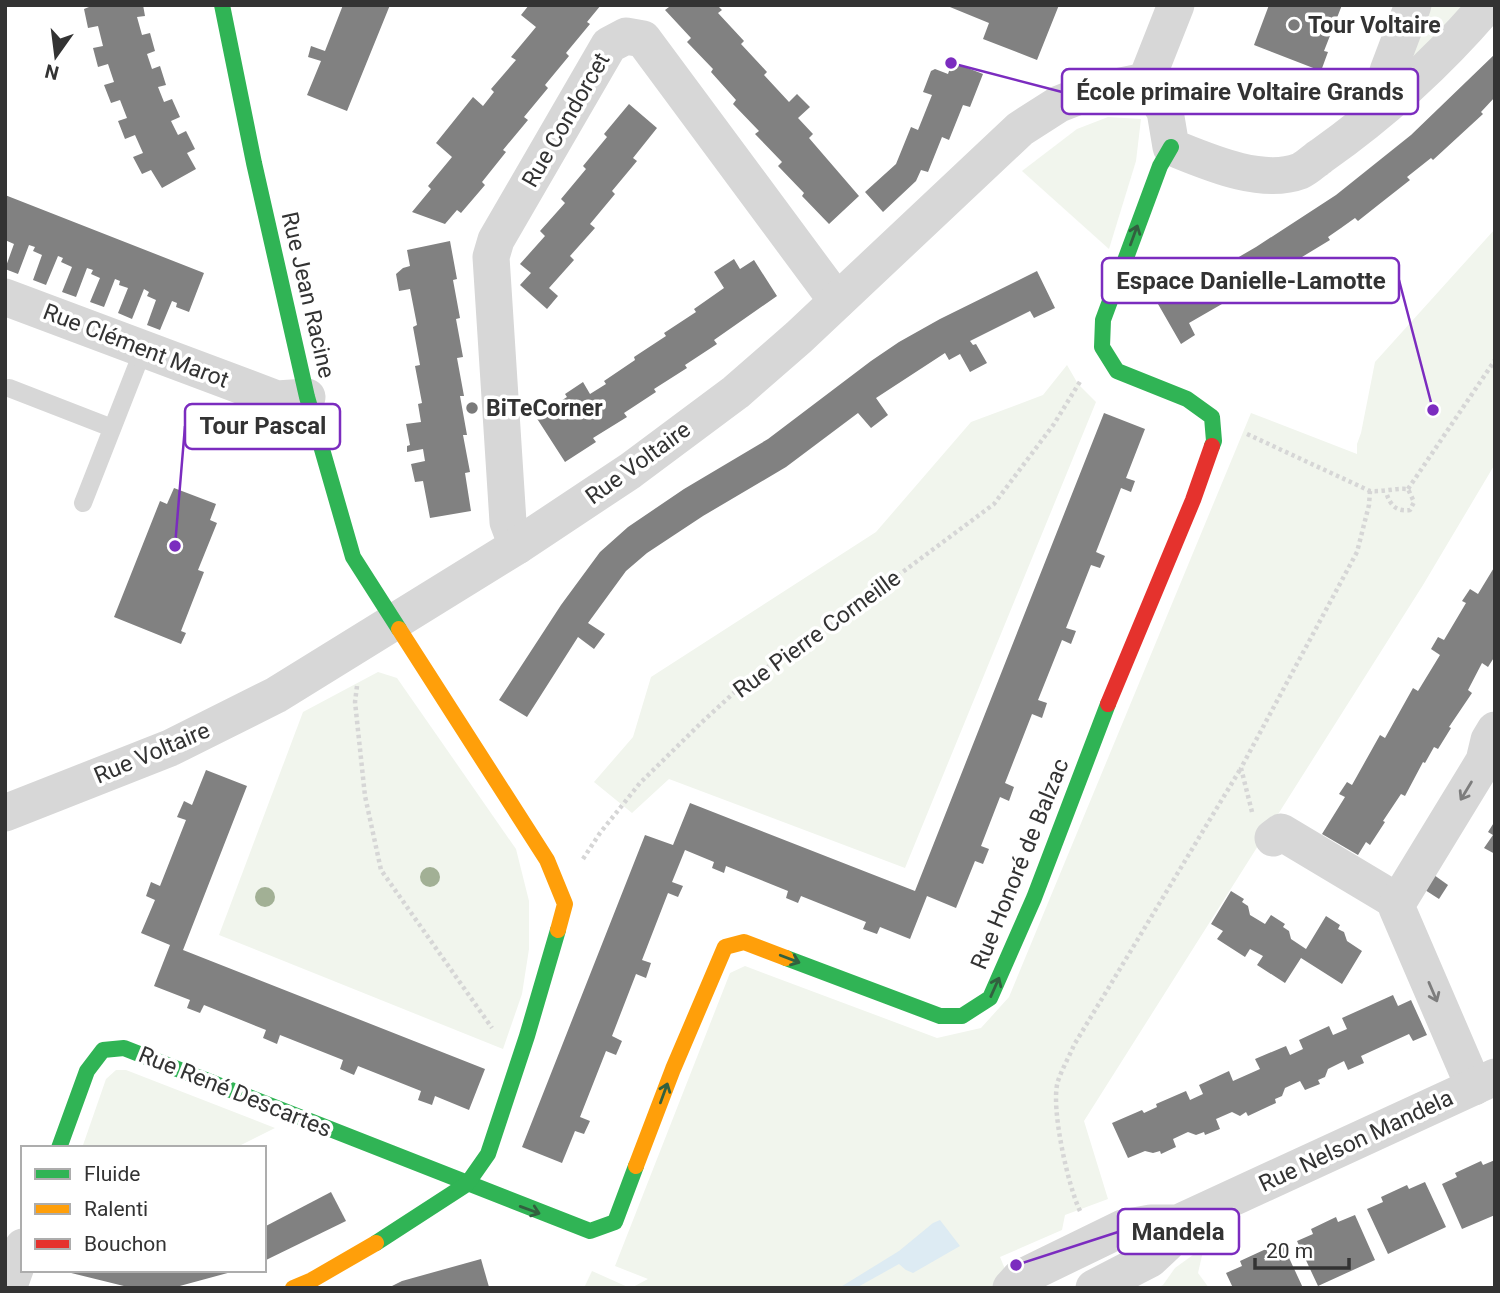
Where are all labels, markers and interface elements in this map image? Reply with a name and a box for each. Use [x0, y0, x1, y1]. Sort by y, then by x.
place label: Tour Voltaire [1308, 12, 1441, 39]
marker: Tour Voltaire [1286, 17, 1302, 33]
north arrow [21, 21, 91, 91]
street label: Rue Condorcet [517, 48, 615, 192]
text: N [43, 59, 61, 85]
callout: École primaire Voltaire Grands [1062, 69, 1418, 114]
text: École primaire Voltaire Grands [1076, 78, 1404, 106]
street label: Rue Jean Racine [276, 209, 340, 381]
one-way arrow [1129, 225, 1141, 247]
callout: Espace Danielle-Lamotte [1102, 258, 1399, 303]
text: Espace Danielle-Lamotte [1116, 267, 1386, 295]
street label: Rue Clément Marot [39, 298, 233, 394]
place label: BiTeCorner [486, 395, 603, 422]
marker: BiTeCorner [464, 400, 480, 416]
callout: Tour Pascal [185, 404, 340, 449]
text: Tour Pascal [200, 412, 326, 440]
street label: Rue Voltaire [580, 416, 696, 510]
street label: Rue Pierre Corneille [728, 564, 906, 704]
street label: Rue Voltaire [90, 717, 214, 789]
street label: Rue Honoré de Balzac [965, 755, 1075, 973]
one-way arrow [1459, 781, 1473, 801]
one-way arrow [778, 954, 800, 967]
one-way arrow [989, 977, 1002, 999]
one-way arrow [1427, 981, 1440, 1002]
street label: Rue René Descartes [135, 1041, 335, 1143]
one-way arrow [659, 1083, 671, 1105]
street label: Rue Nelson Mandela [1255, 1084, 1457, 1198]
legend [21, 1146, 266, 1272]
text: Fluide [84, 1162, 140, 1186]
text: Ralenti [84, 1197, 148, 1221]
one-way arrow [519, 1205, 541, 1217]
callout: Mandela [1118, 1209, 1239, 1254]
text: Mandela [1132, 1218, 1225, 1246]
scale bar [1255, 1226, 1350, 1270]
text: Bouchon [84, 1232, 167, 1256]
text: 20 m [1266, 1239, 1313, 1263]

